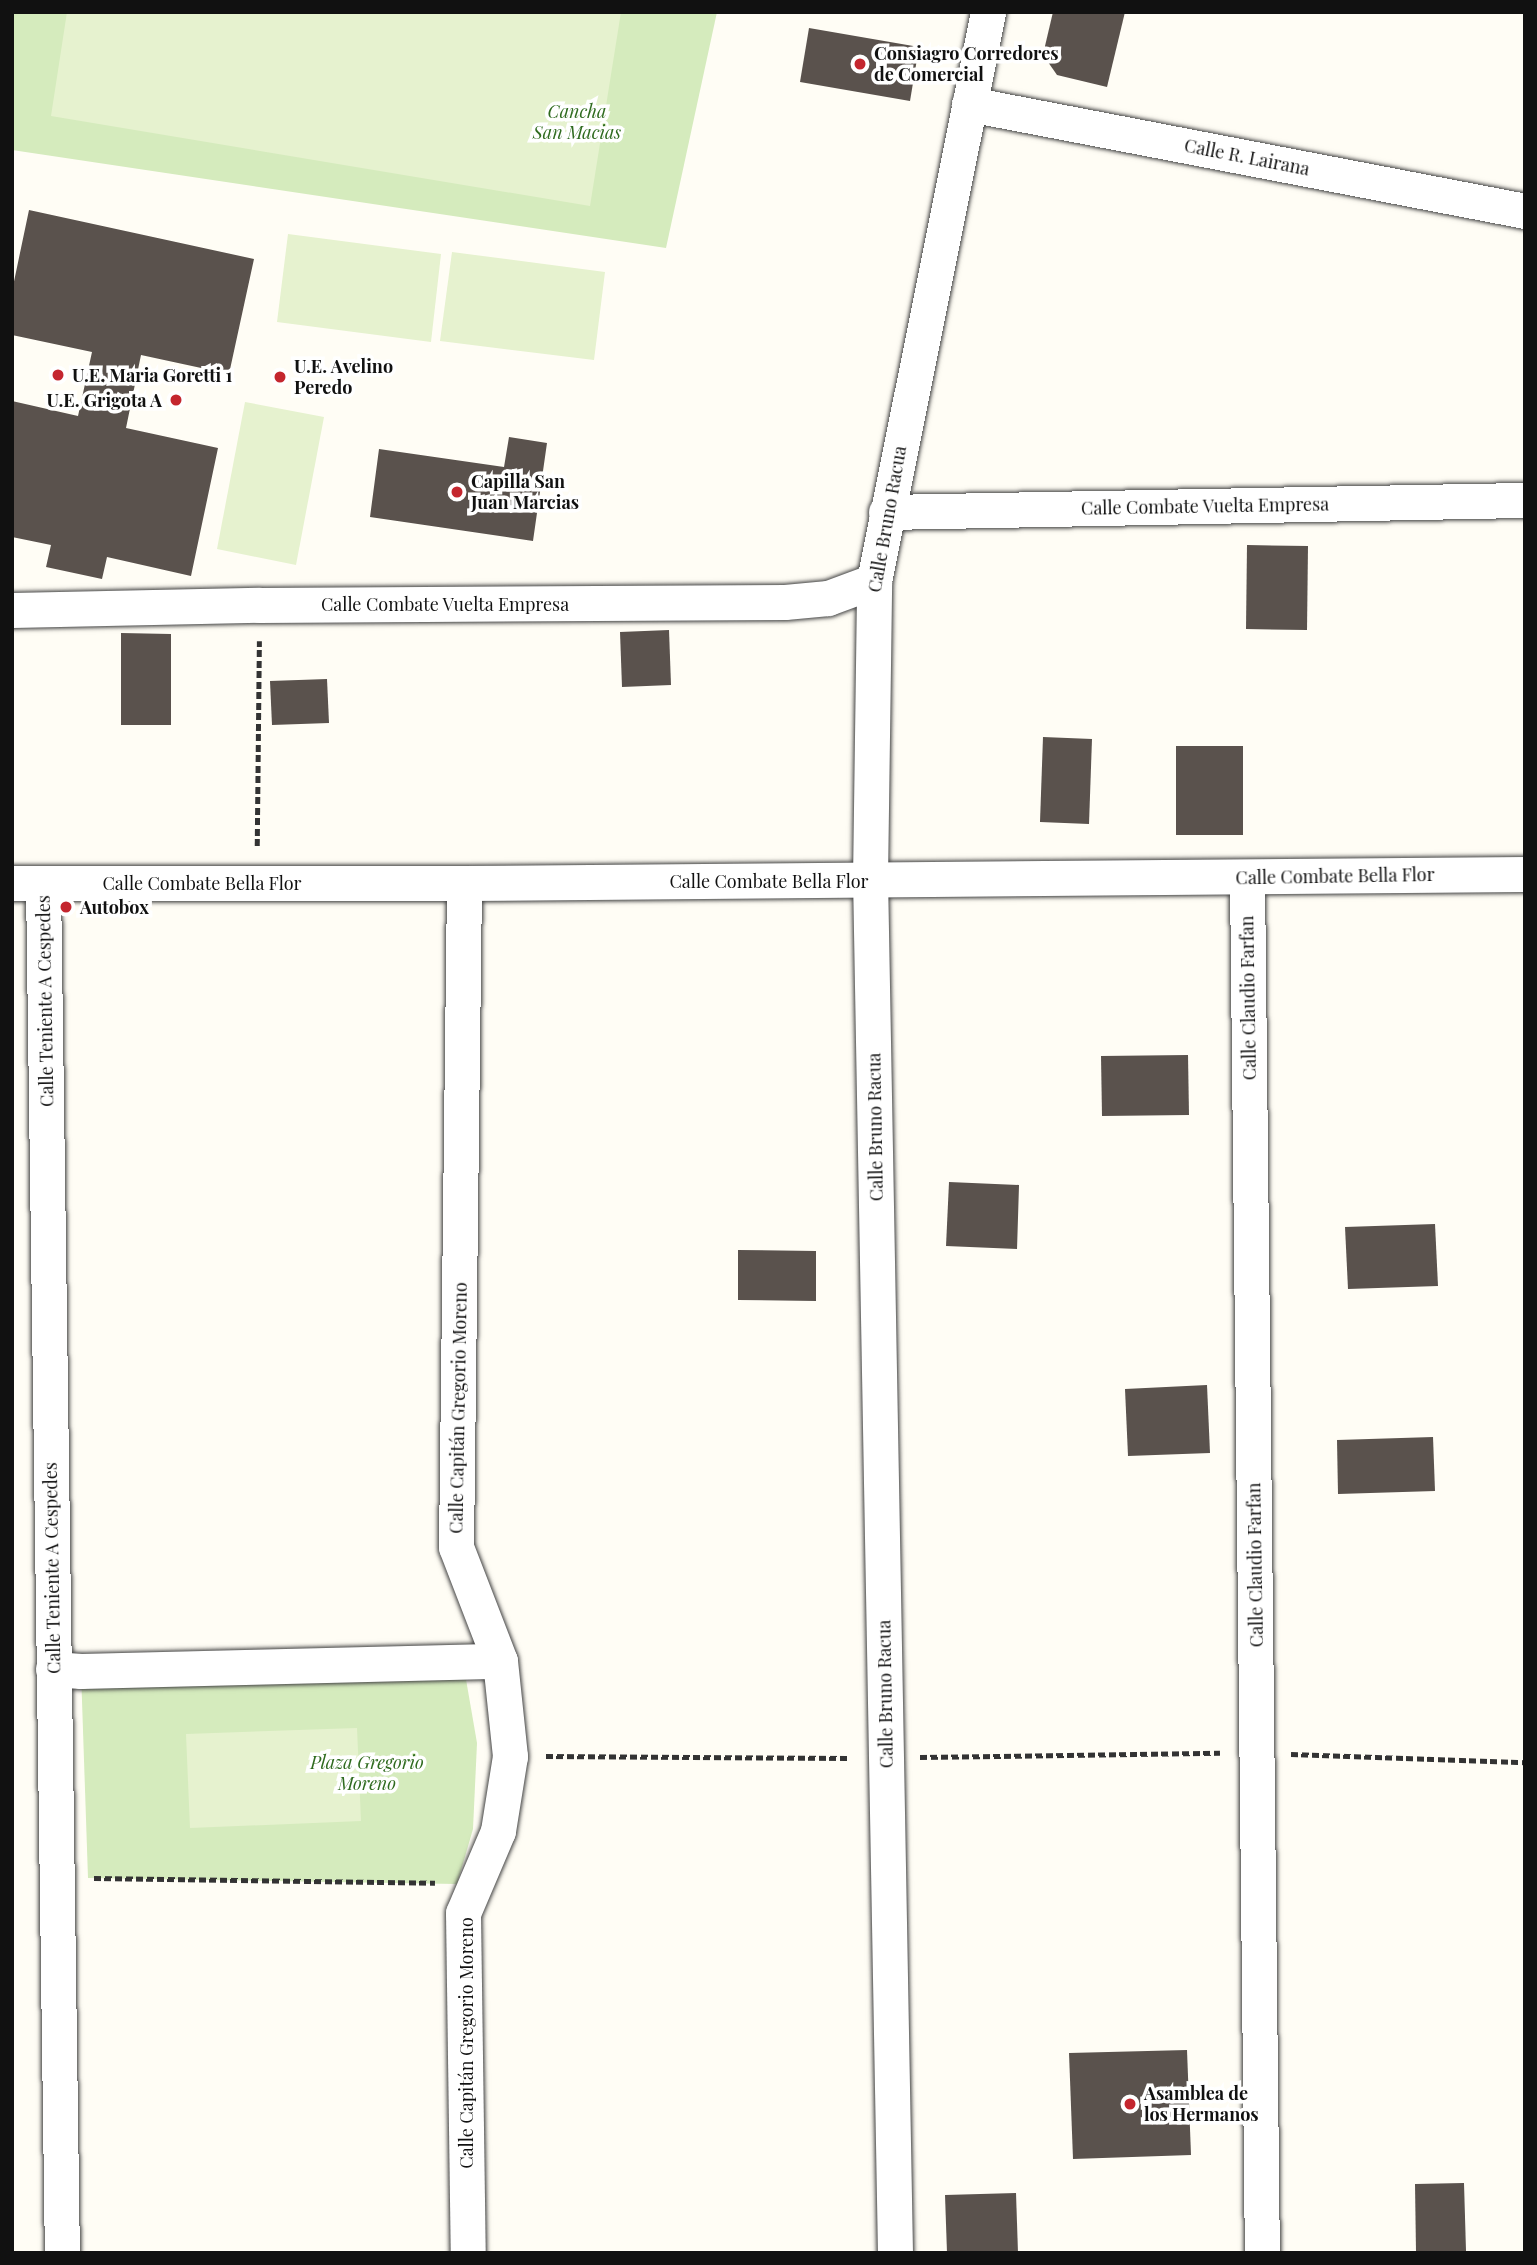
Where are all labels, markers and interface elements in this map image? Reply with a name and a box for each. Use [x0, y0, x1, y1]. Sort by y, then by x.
place label: Consiagro Corredores de Comercial [874, 43, 1059, 86]
marker: Consiagro Corredores de Comercial [852, 56, 868, 72]
park label: Cancha San Macias [533, 101, 621, 144]
street label: Calle R. Lairana [1182, 134, 1312, 180]
place label: U.E. Avelino Peredo [294, 356, 394, 398]
place label: U.E. Maria Goretti 1 [72, 364, 232, 386]
marker: U.E. Maria Goretti 1 [50, 367, 66, 383]
marker: U.E. Avelino Peredo [272, 369, 288, 385]
place label: U.E. Grigota A [46, 389, 162, 411]
marker: U.E. Grigota A [168, 392, 184, 408]
street label: Calle Bruno Racua [863, 444, 911, 594]
place label: Capilla San Juan Marcias [471, 471, 579, 514]
marker: Capilla San Juan Marcias [449, 484, 465, 500]
street label: Calle Combate Vuelta Empresa [1080, 493, 1330, 519]
street label: Calle Combate Vuelta Empresa [320, 593, 570, 615]
street label: Calle Combate Bella Flor [1235, 863, 1435, 889]
street label: Calle Combate Bella Flor [669, 870, 869, 892]
street label: Calle Combate Bella Flor [102, 872, 302, 894]
street label: Calle Teniente A Cespedes [32, 894, 58, 1108]
place label: Autobox [80, 896, 149, 918]
marker: Autobox [58, 899, 74, 915]
street label: Calle Claudio Farfan [1236, 915, 1260, 1081]
street label: Calle Bruno Racua [863, 1053, 887, 1201]
street label: Calle Capitán Gregorio Moreno [445, 1282, 471, 1534]
street label: Calle Teniente A Cespedes [39, 1461, 65, 1675]
street label: Calle Claudio Farfan [1243, 1482, 1267, 1648]
street label: Calle Bruno Racua [873, 1620, 897, 1768]
park label: Plaza Gregorio Moreno [310, 1752, 424, 1795]
street label: Calle Capitán Gregorio Moreno [455, 1917, 477, 2169]
place label: Asamblea de los Hermanos [1144, 2083, 1259, 2126]
marker: Asamblea de los Hermanos [1122, 2096, 1138, 2112]

